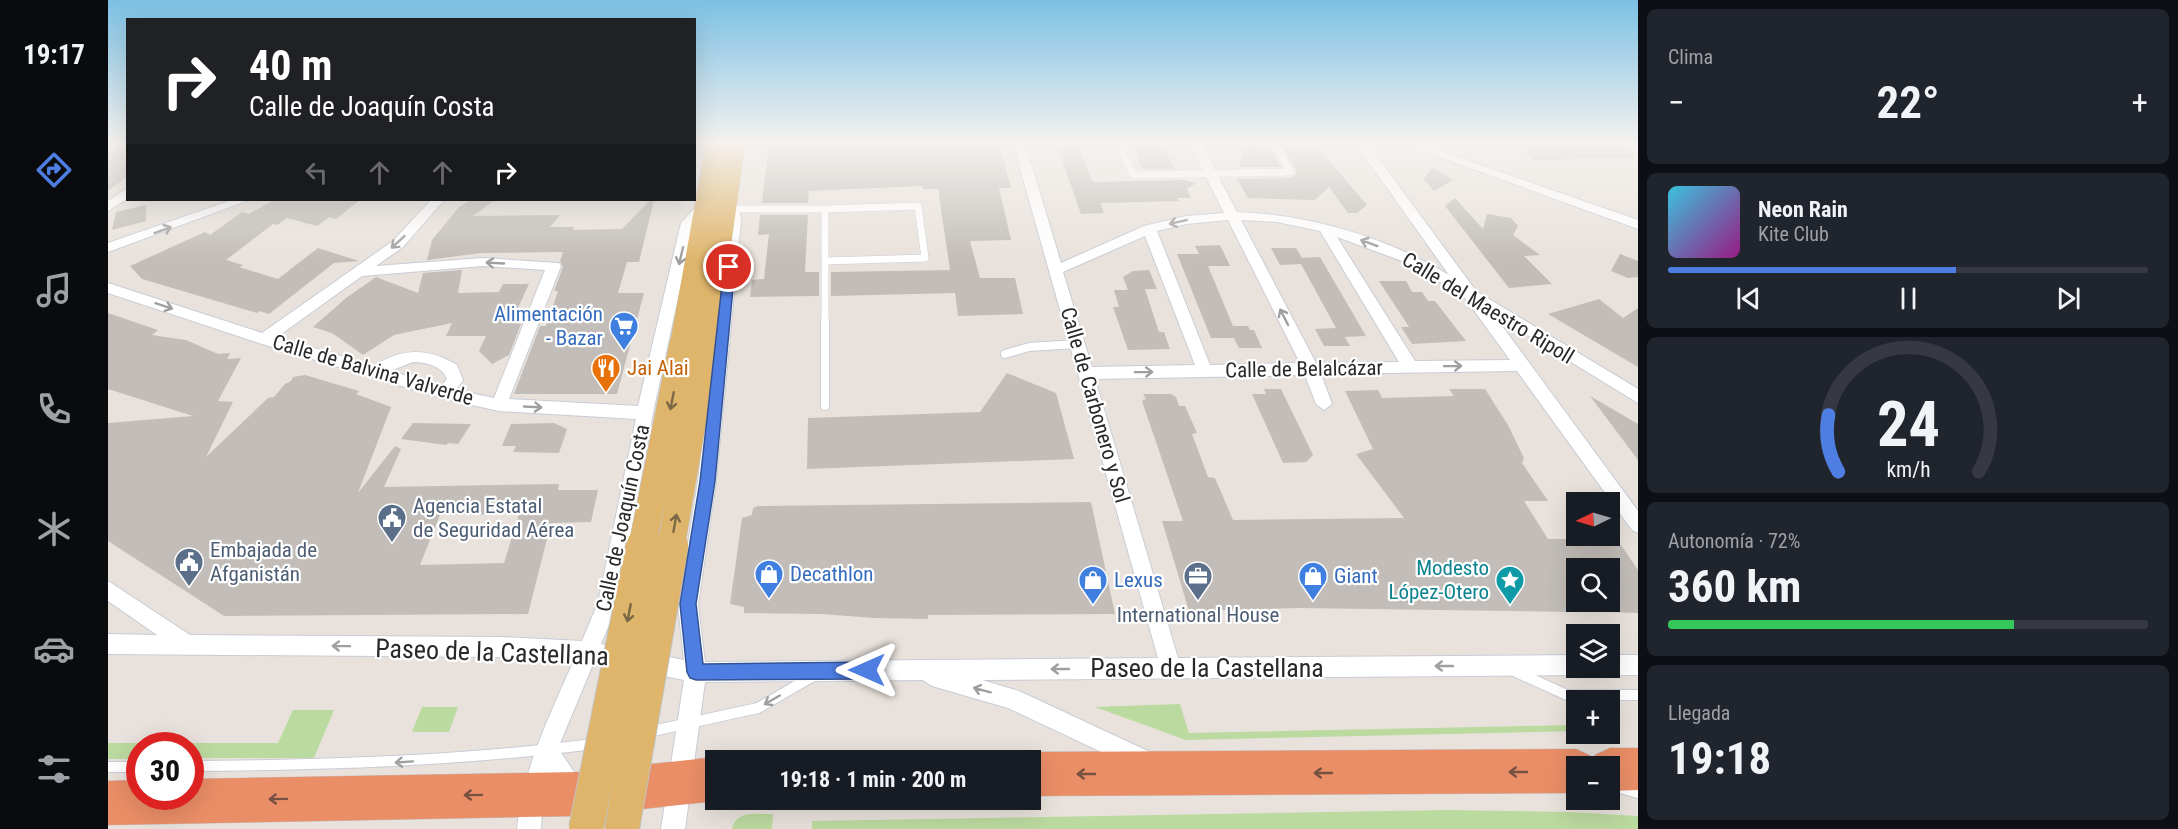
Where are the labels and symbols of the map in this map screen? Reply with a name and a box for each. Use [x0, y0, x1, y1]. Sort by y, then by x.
one-way arrow [1169, 217, 1188, 228]
one-way arrow [153, 223, 172, 234]
one-way arrow [391, 235, 406, 249]
one-way arrow [1360, 237, 1379, 248]
pin [703, 241, 754, 292]
one-way arrow [674, 246, 686, 265]
street label: Calle del Maestro Ripoll [1398, 247, 1578, 369]
one-way arrow [486, 257, 506, 268]
one-way arrow [154, 302, 173, 313]
place label: Alimentación - Bazar [494, 302, 603, 350]
street label: Calle de Carbonero y Sol [1056, 305, 1134, 505]
one-way arrow [1277, 308, 1289, 326]
supermarket icon: Alimentación - Bazar [608, 310, 640, 352]
street label: Calle de Balvina Valverde [270, 330, 476, 410]
restaurant icon: Jai Alai [590, 352, 622, 394]
place label: Jai Alai [627, 356, 689, 380]
street label: Calle de Belalcázar [1225, 356, 1383, 382]
one-way arrow [1443, 361, 1463, 372]
one-way arrow [1134, 366, 1154, 378]
one-way arrow [665, 391, 677, 410]
one-way arrow [523, 401, 543, 412]
street label: Calle de Joaquín Costa [591, 422, 655, 614]
north arrow [1566, 492, 1620, 546]
place label: Agencia Estatal de Seguridad Aérea [413, 494, 574, 542]
public building icon: Agencia Estatal de Seguridad Aérea [376, 502, 408, 544]
one-way arrow [670, 514, 681, 533]
place label: Embajada de Afganistán [210, 538, 317, 586]
public building icon: Embajada de Afganistán [173, 546, 205, 588]
place label: Modesto López-Otero [1388, 556, 1489, 604]
shop icon: Decathlon [753, 558, 785, 600]
office icon: International House [1182, 560, 1214, 602]
shop icon: Giant [1297, 560, 1329, 602]
place label: Decathlon [790, 562, 873, 586]
shop icon: Lexus [1077, 564, 1109, 606]
place label: Giant [1334, 564, 1378, 588]
place icon: Modesto López-Otero [1494, 564, 1526, 606]
place label: Lexus [1114, 568, 1163, 592]
one-way arrow [623, 602, 634, 622]
place label: International House [1117, 603, 1279, 627]
street label: Paseo de la Castellana [375, 633, 609, 671]
position arrow [835, 638, 899, 702]
one-way arrow [331, 640, 351, 652]
street label: Paseo de la Castellana [1090, 653, 1324, 683]
one-way arrow [1434, 660, 1454, 672]
one-way arrow [1050, 663, 1070, 675]
one-way arrow [973, 684, 992, 695]
one-way arrow [764, 695, 782, 706]
speed limit sign: 30 [126, 732, 204, 810]
one-way arrow [394, 756, 414, 767]
one-way arrow [1509, 766, 1529, 778]
one-way arrow [1314, 767, 1334, 779]
one-way arrow [1077, 768, 1097, 780]
one-way arrow [464, 789, 484, 801]
one-way arrow [269, 793, 289, 805]

